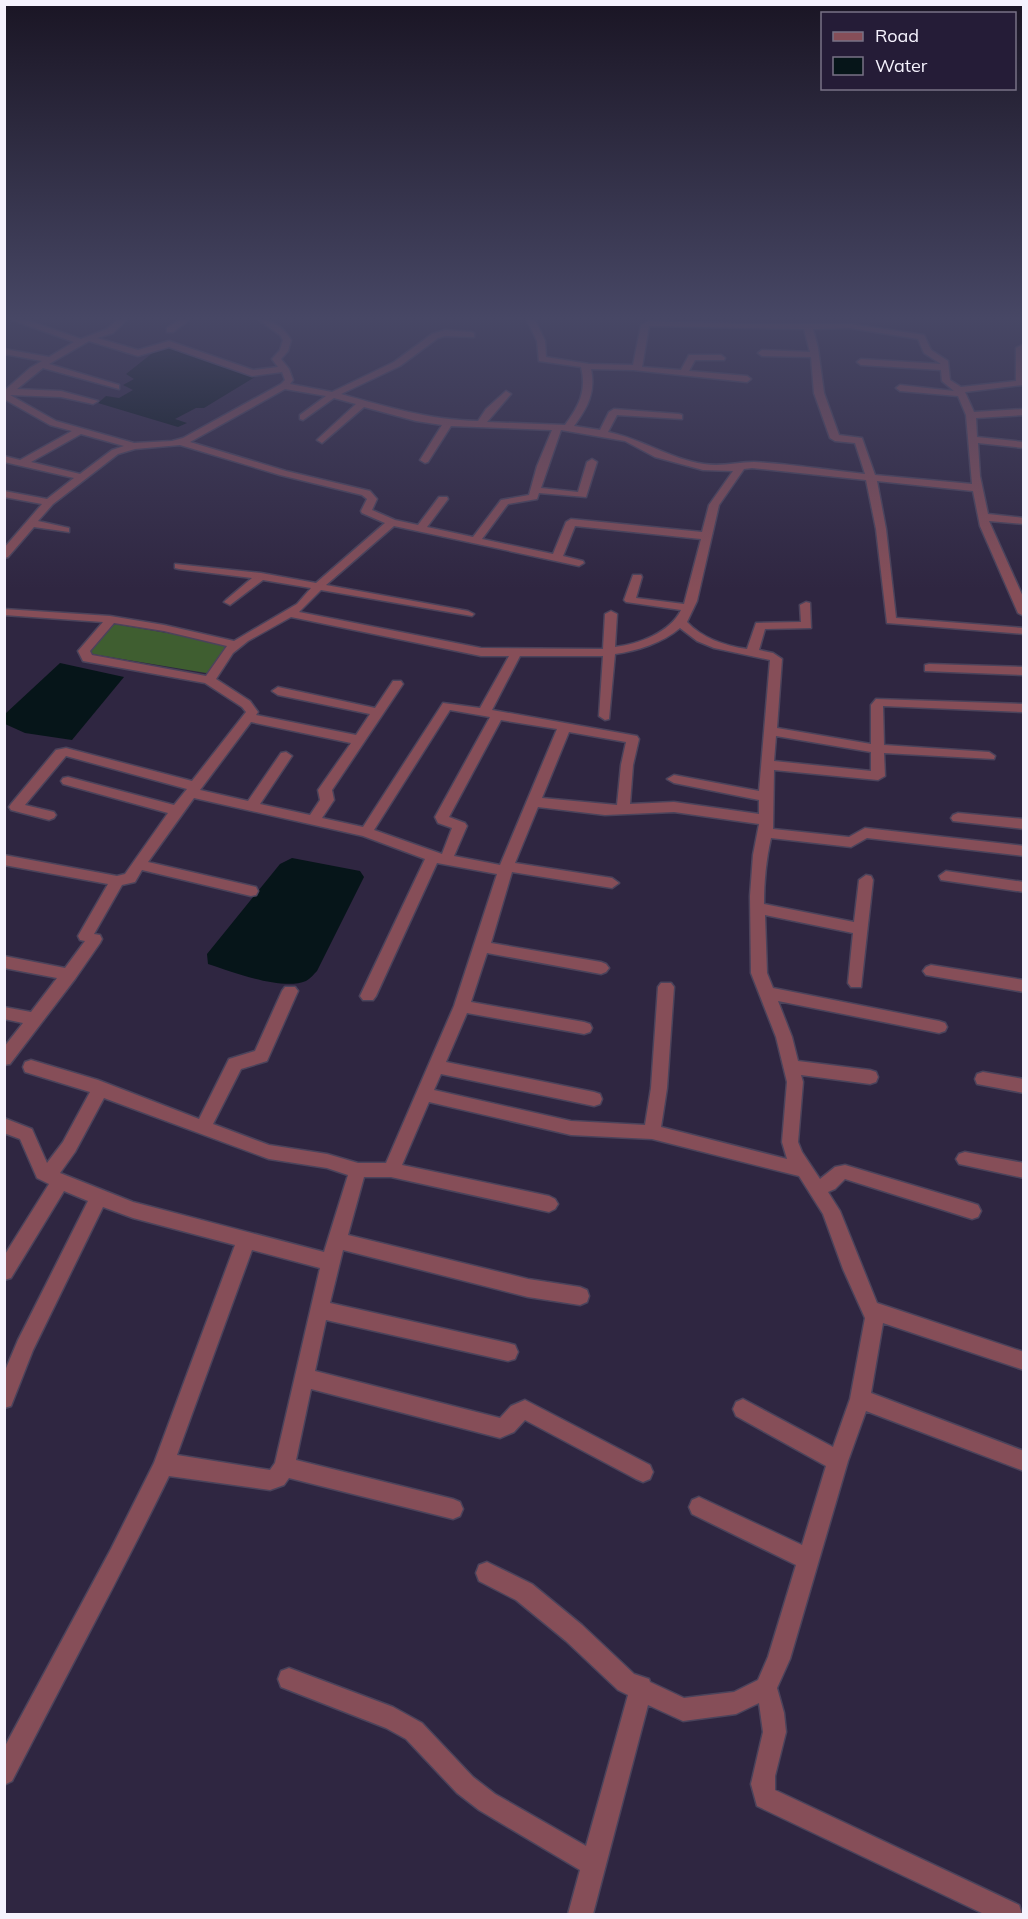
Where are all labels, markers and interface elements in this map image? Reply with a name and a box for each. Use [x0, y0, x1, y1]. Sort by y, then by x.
legend [821, 12, 1016, 90]
text: Road [875, 24, 919, 47]
text: Water [875, 54, 928, 77]

